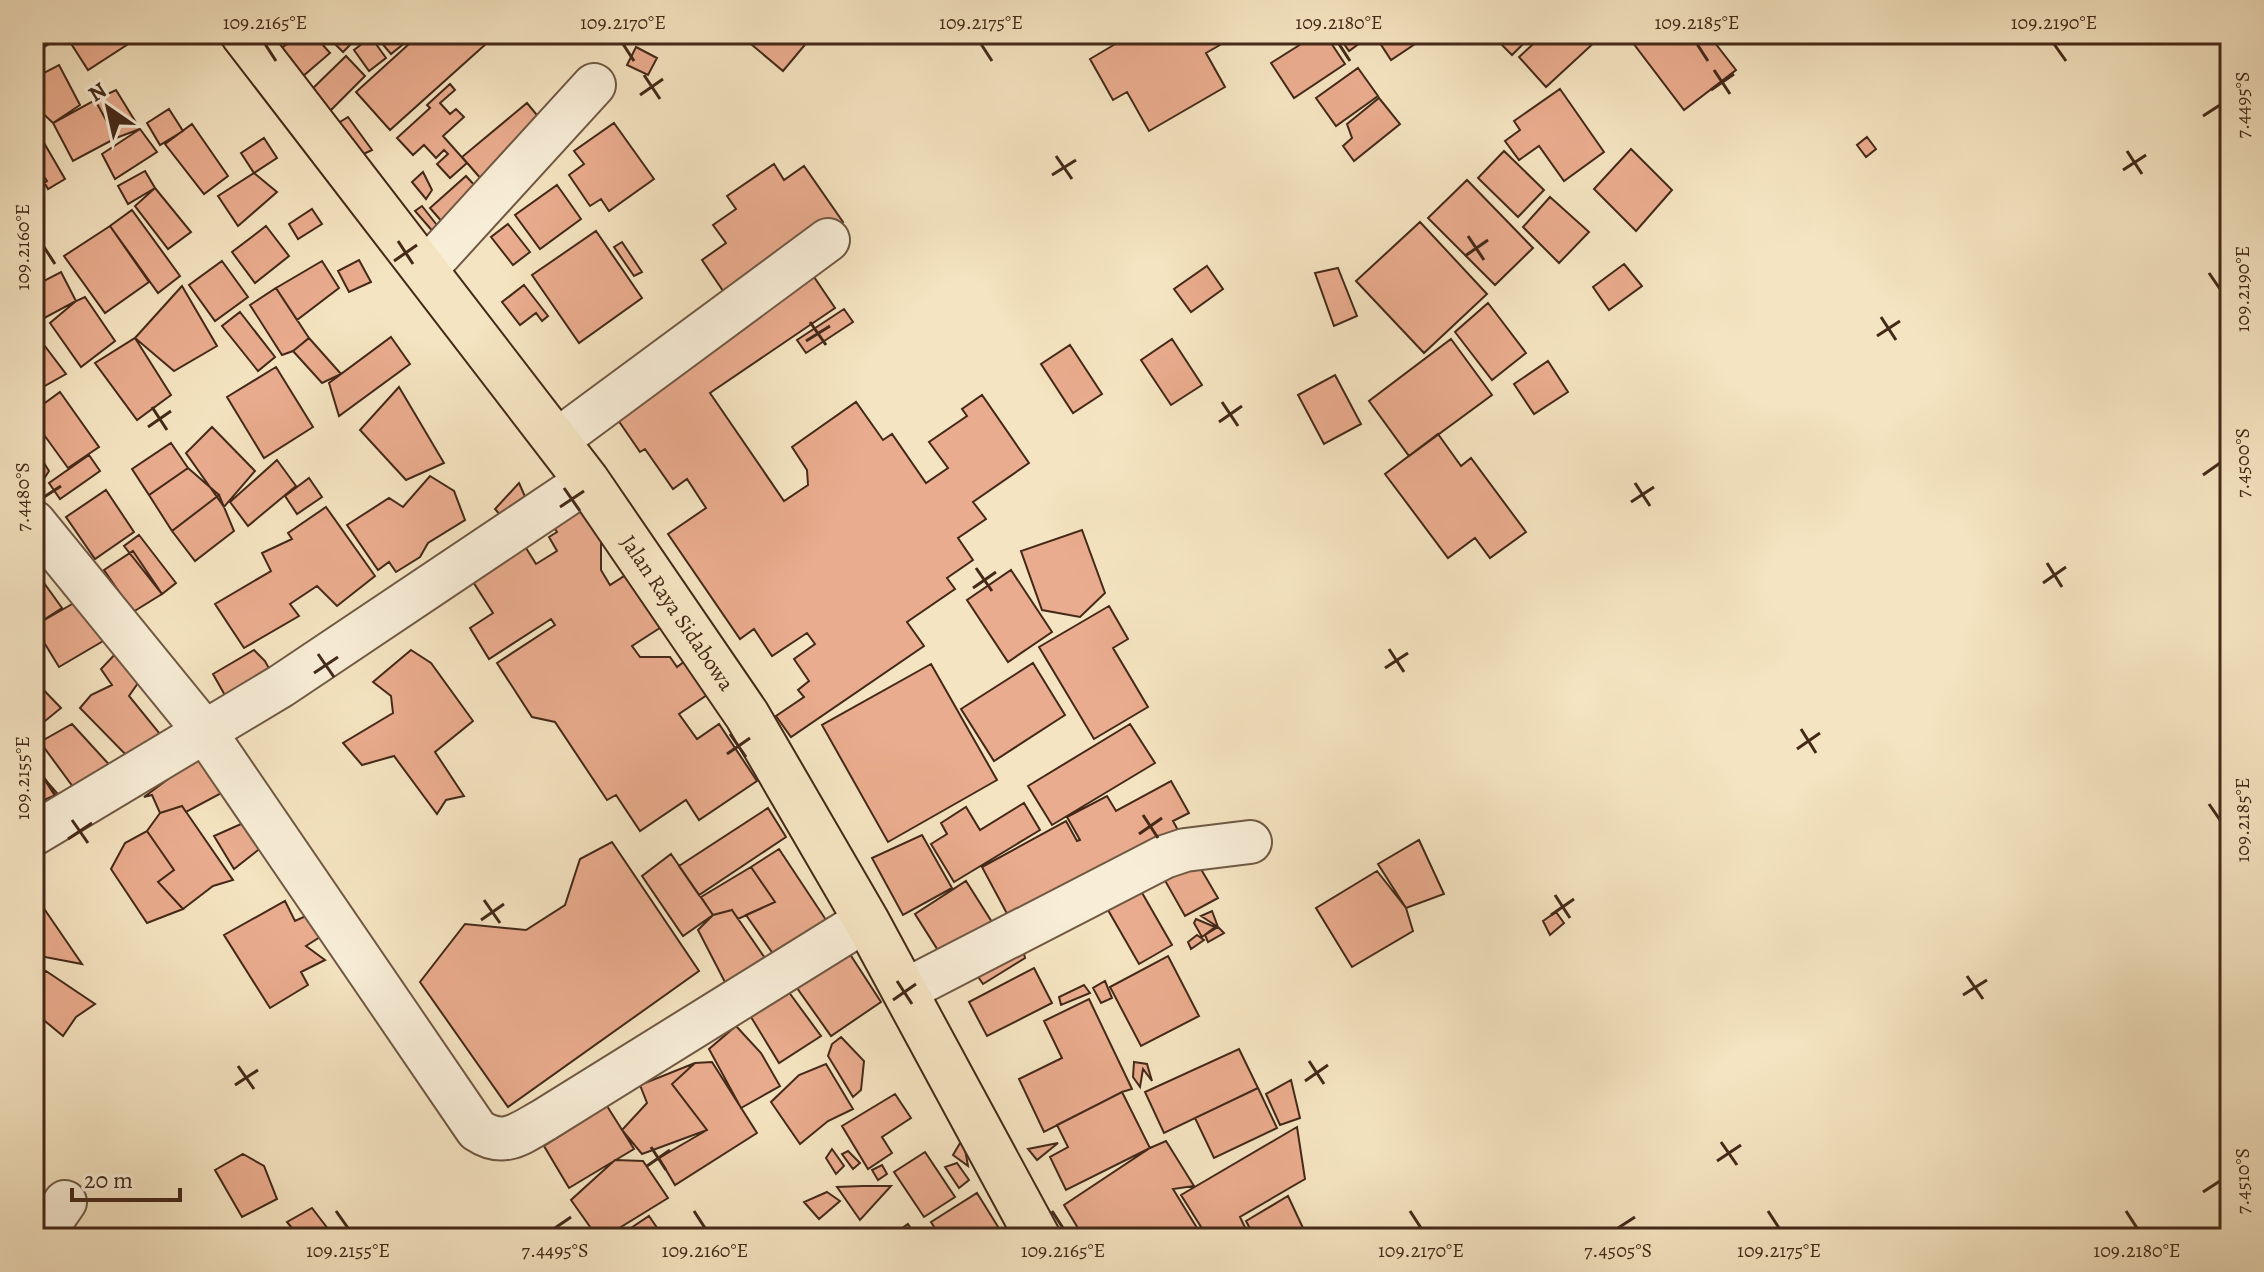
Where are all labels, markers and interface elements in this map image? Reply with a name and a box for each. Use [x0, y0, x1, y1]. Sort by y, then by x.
text: 109.2165°E [223, 9, 307, 36]
text: 109.2170°E [580, 9, 666, 36]
text: 109.2175°E [939, 9, 1023, 36]
text: 109.2180°E [1295, 9, 1383, 36]
text: 109.2185°E [1654, 9, 1740, 36]
text: 109.2190°E [2011, 9, 2097, 36]
north arrow [68, 68, 148, 148]
text: 7.4495°S [2229, 72, 2256, 138]
text: N [82, 75, 112, 109]
text: 109.2160°E [9, 204, 36, 290]
text: 109.2190°E [2229, 246, 2256, 332]
text: 7.4500°S [2229, 428, 2256, 498]
text: 7.4480°S [9, 462, 36, 532]
street label: Jalan Raya Sidabowa [613, 529, 742, 698]
text: 109.2155°E [9, 736, 36, 820]
text: 109.2185°E [2229, 777, 2256, 863]
text: 7.4510°S [2229, 1148, 2256, 1214]
scale bar [72, 1152, 180, 1202]
text: 20 m [84, 1164, 133, 1196]
text: 109.2155°E [306, 1237, 390, 1264]
text: 7.4495°S [522, 1237, 588, 1264]
text: 109.2160°E [662, 1237, 748, 1264]
text: 109.2165°E [1021, 1237, 1105, 1264]
text: 109.2170°E [1378, 1237, 1464, 1264]
text: 7.4505°S [1584, 1237, 1652, 1264]
text: 109.2175°E [1737, 1237, 1821, 1264]
text: 109.2180°E [2093, 1237, 2181, 1264]

